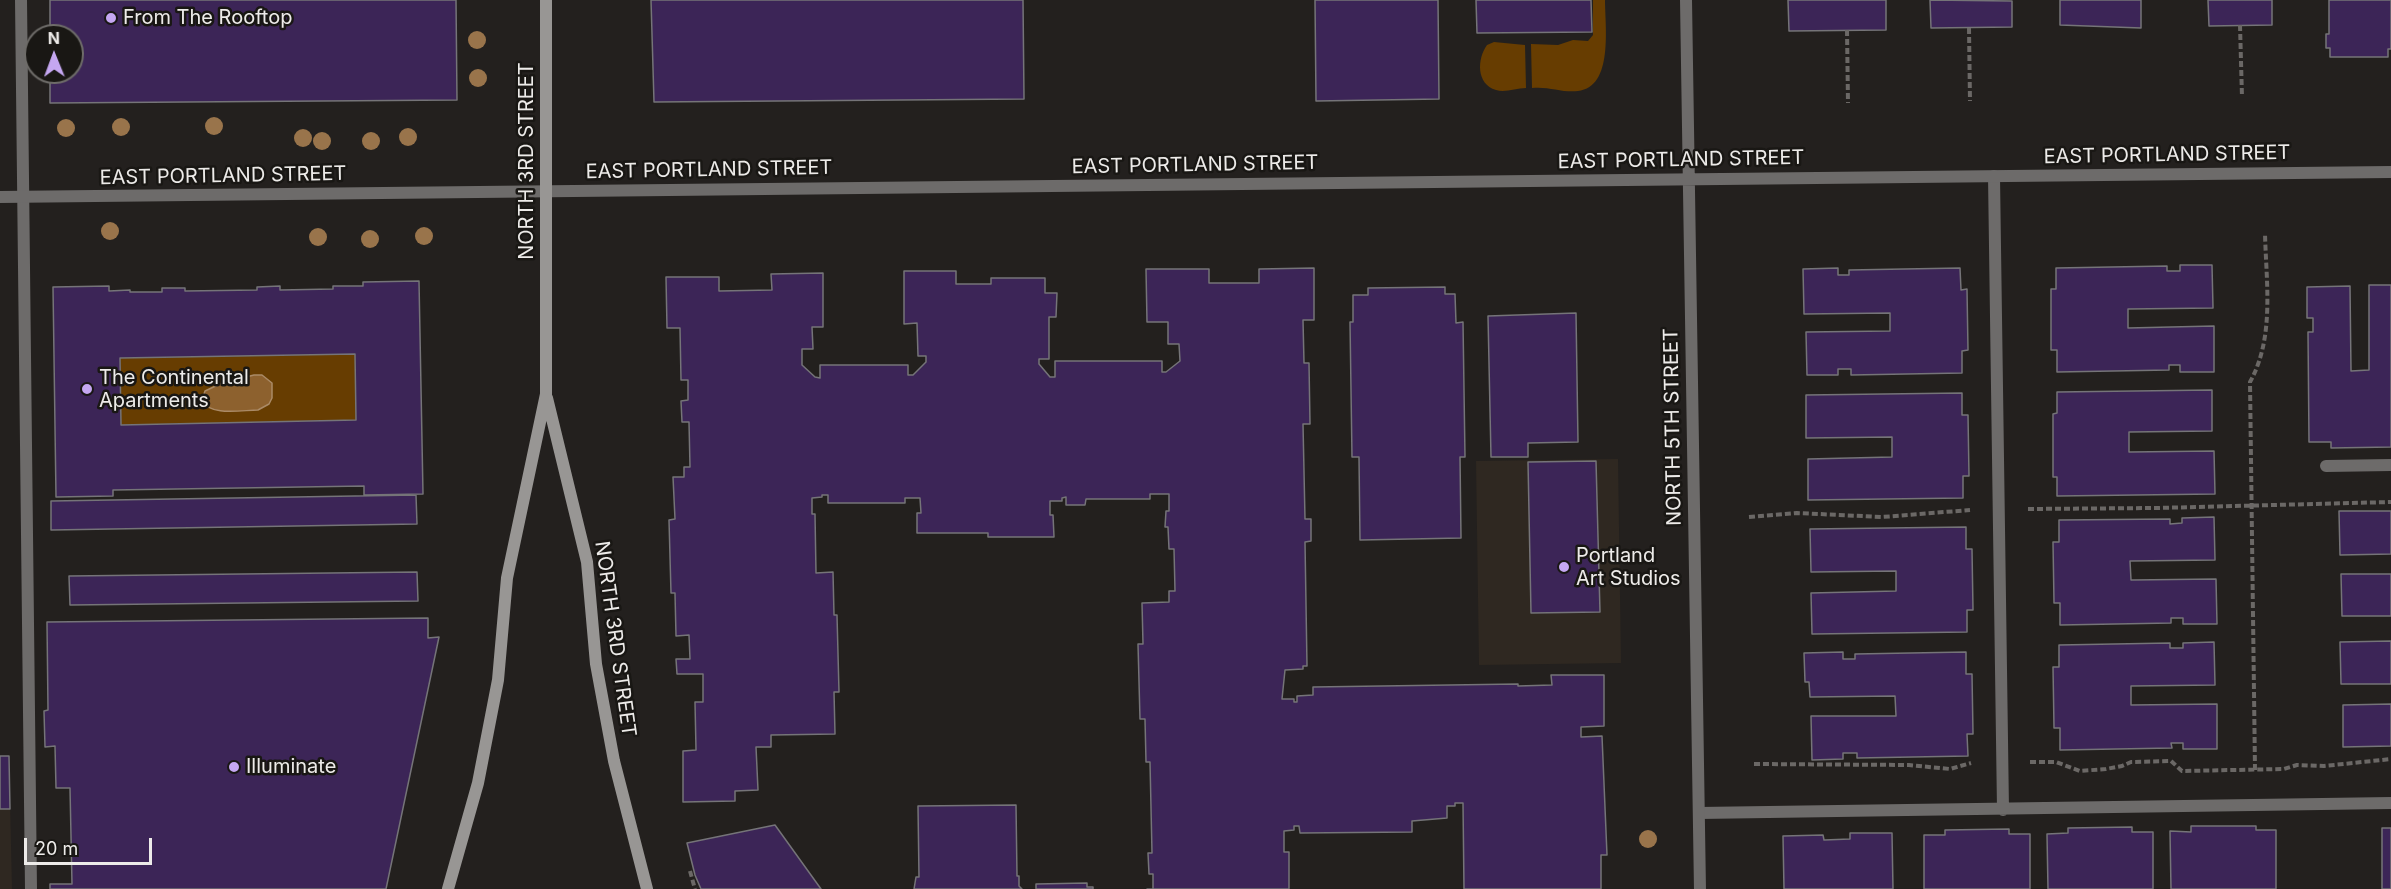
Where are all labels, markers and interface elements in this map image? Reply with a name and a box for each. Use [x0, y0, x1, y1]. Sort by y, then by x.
place label: From The Rooftop [123, 6, 292, 30]
marker: From The Rooftop [104, 11, 118, 25]
north arrow [24, 24, 84, 84]
text: N [47, 28, 60, 48]
street label: NORTH 3RD STREET [515, 62, 539, 260]
street label: EAST PORTLAND STREET [2043, 141, 2291, 169]
street label: EAST PORTLAND STREET [1557, 146, 1805, 174]
street label: EAST PORTLAND STREET [1071, 151, 1319, 179]
street label: EAST PORTLAND STREET [585, 156, 833, 184]
street label: EAST PORTLAND STREET [99, 162, 347, 190]
street label: NORTH 5TH STREET [1659, 328, 1687, 526]
place label: The Continental Apartments [99, 366, 249, 413]
marker: The Continental Apartments [80, 382, 94, 396]
street label: NORTH 3RD STREET [589, 540, 641, 738]
place label: Portland Art Studios [1576, 544, 1681, 591]
marker: Portland Art Studios [1557, 560, 1571, 574]
place label: Illuminate [246, 755, 336, 779]
marker: Illuminate [227, 760, 241, 774]
scale bar [27, 826, 154, 864]
text: 20 m [35, 838, 78, 859]

